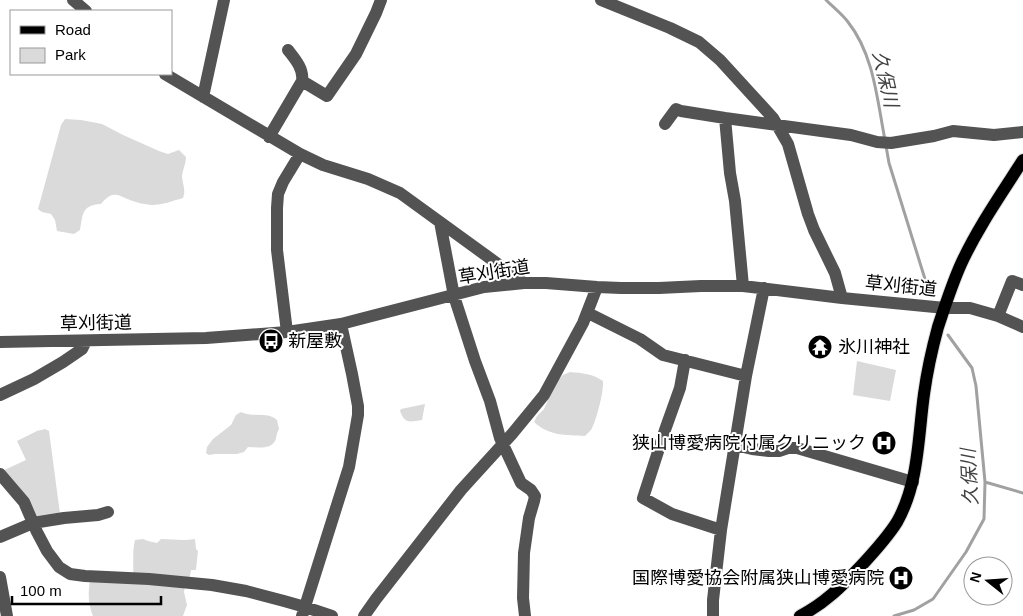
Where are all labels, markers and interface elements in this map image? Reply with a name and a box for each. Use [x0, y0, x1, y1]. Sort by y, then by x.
legend [10, 10, 172, 75]
text: Road [55, 21, 91, 38]
text: Park [55, 46, 86, 63]
water label: 久保川 [869, 49, 903, 111]
street label: 草刈街道 [457, 256, 531, 288]
street label: 草刈街道 [864, 272, 938, 300]
street label: 草刈街道 [60, 312, 132, 334]
bus stop icon: 新屋敷 [258, 328, 284, 354]
place label: 新屋敷 [288, 331, 342, 351]
temple icon: 氷川神社 [807, 334, 833, 360]
place label: 氷川神社 [838, 337, 910, 357]
hospital icon: 狭山博愛病院付属クリニック [871, 430, 897, 456]
place label: 狭山博愛病院付属クリニック [632, 433, 866, 453]
water label: 久保川 [957, 446, 981, 506]
north arrow [963, 556, 1013, 606]
hospital icon: 国際博愛協会附属狭山博愛病院 [888, 565, 914, 591]
place label: 国際博愛協会附属狭山博愛病院 [632, 568, 884, 588]
text: N [966, 570, 985, 584]
scale bar [12, 574, 161, 606]
text: 100 m [20, 582, 62, 599]

